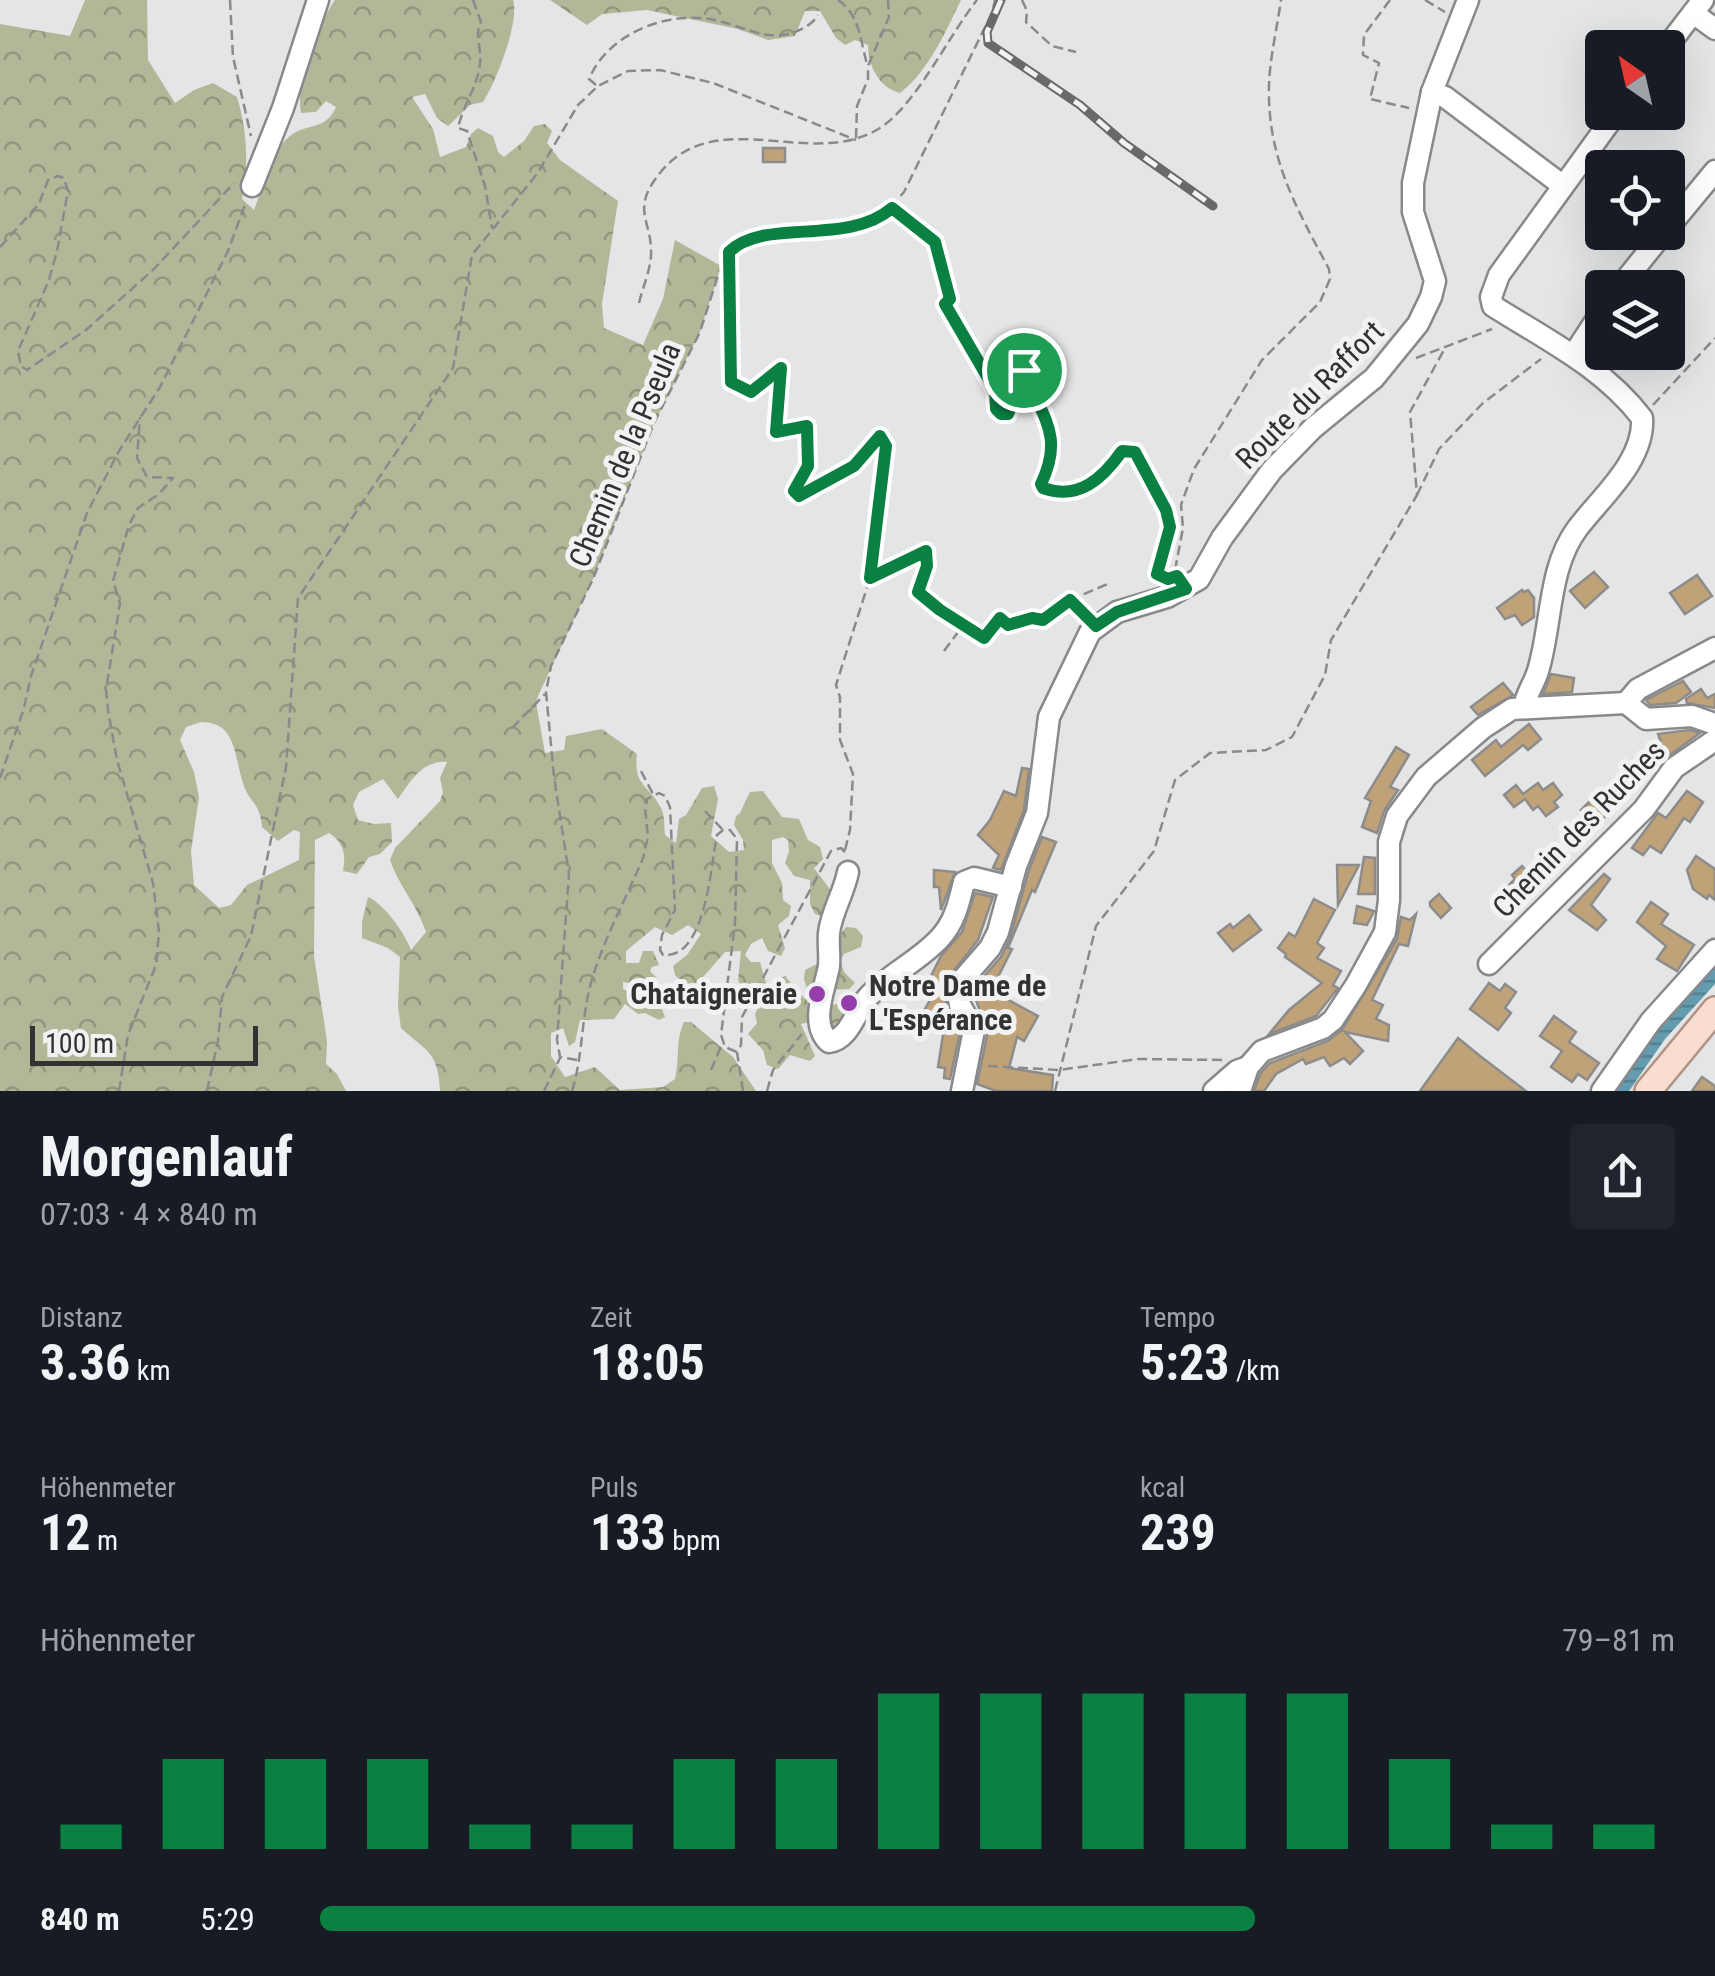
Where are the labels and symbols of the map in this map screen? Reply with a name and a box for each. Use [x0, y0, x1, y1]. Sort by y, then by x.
north arrow [1585, 30, 1685, 130]
street label: Route du Raffort [1228, 313, 1391, 476]
pin [982, 328, 1067, 413]
street label: Chemin de la Pseula [561, 337, 688, 572]
street label: Chemin des Ruches [1485, 733, 1672, 924]
place label: Notre Dame de L'Espérance [869, 968, 1046, 1037]
place label: Chataigneraie [630, 976, 797, 1011]
marker: Chataigneraie [806, 983, 828, 1005]
marker: Notre Dame de L'Espérance [838, 992, 860, 1014]
scale bar [30, 1021, 258, 1066]

